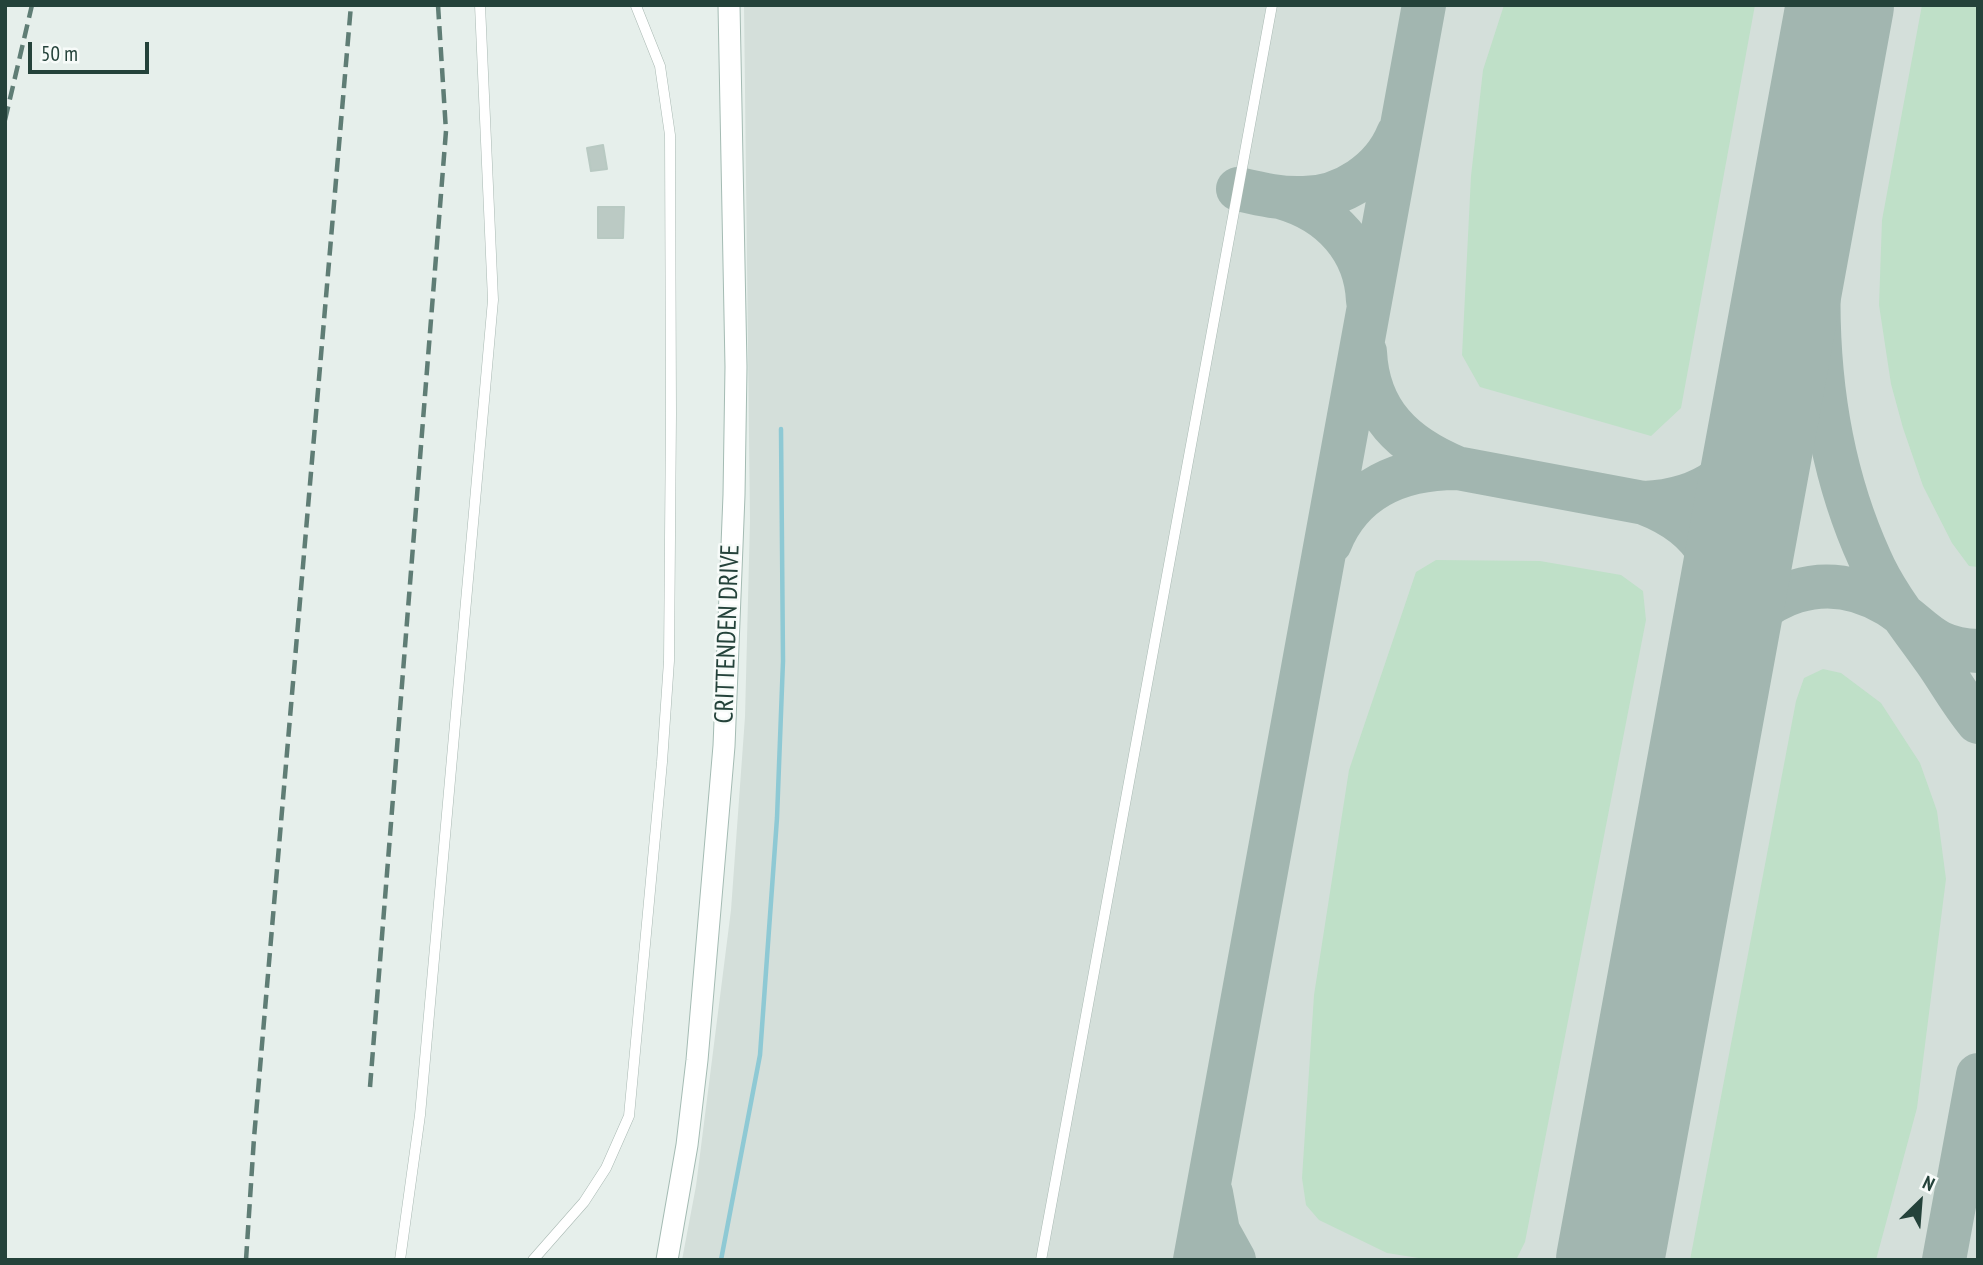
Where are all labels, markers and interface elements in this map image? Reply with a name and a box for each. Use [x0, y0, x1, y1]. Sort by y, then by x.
scale bar [32, 28, 152, 72]
text: 50 m [41, 40, 78, 67]
street label: CRITTENDEN DRIVE [709, 544, 747, 724]
north arrow [1885, 1167, 1955, 1237]
text: N [1919, 1170, 1939, 1196]

